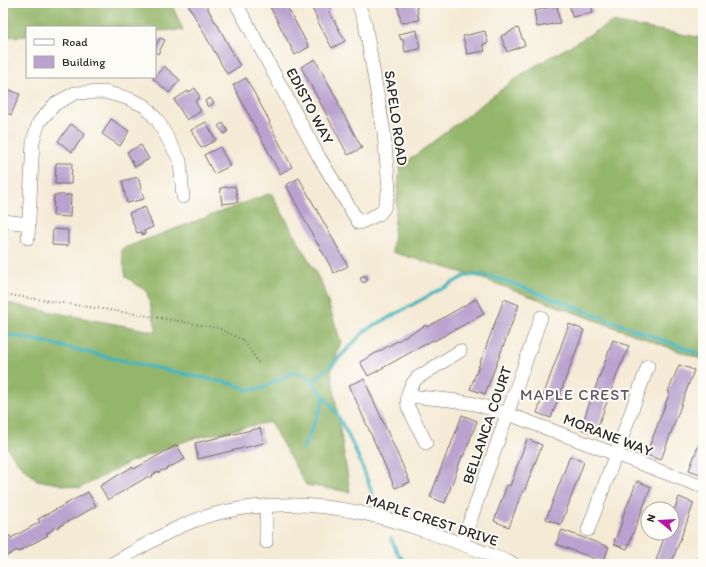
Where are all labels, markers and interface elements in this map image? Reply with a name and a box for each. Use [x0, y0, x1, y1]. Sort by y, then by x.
legend [26, 26, 156, 78]
text: Road [62, 35, 88, 49]
text: Building [62, 55, 106, 69]
street label: EDISTO WAY [282, 65, 338, 148]
street label: SAPELO ROAD [380, 69, 412, 167]
street label: BELLANCA COURT [458, 363, 516, 486]
district label: MAPLE CREST [520, 385, 630, 404]
street label: MORANE WAY [561, 410, 656, 460]
street label: MAPLE CREST DRIVE [363, 490, 501, 550]
north arrow [640, 501, 680, 541]
text: N [644, 513, 658, 524]

